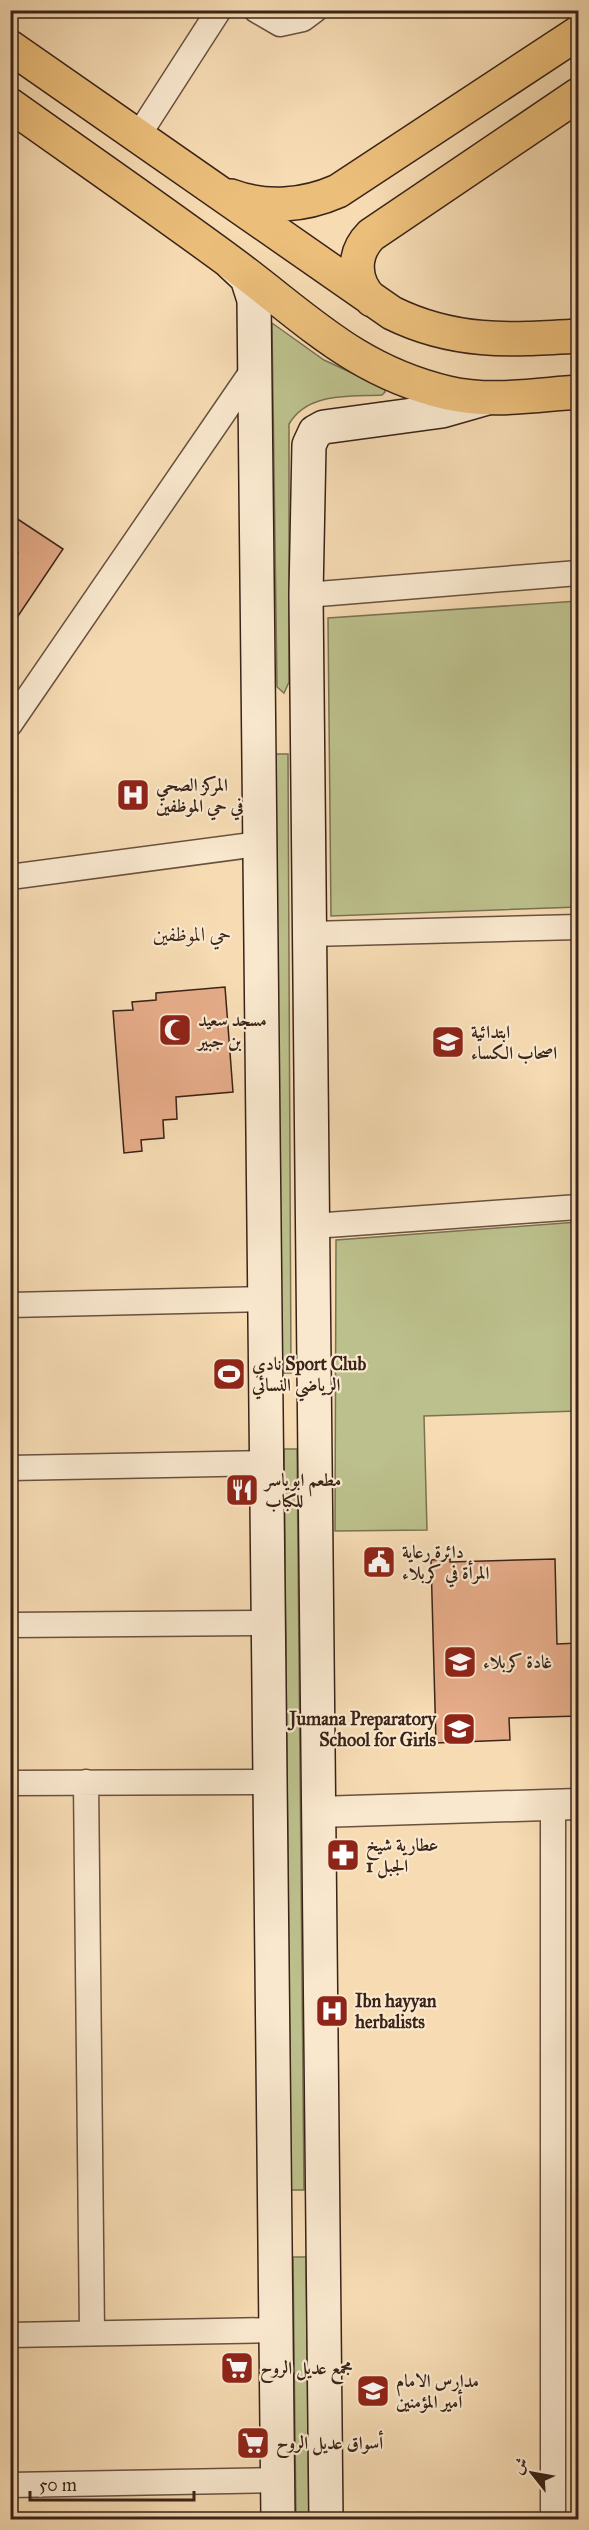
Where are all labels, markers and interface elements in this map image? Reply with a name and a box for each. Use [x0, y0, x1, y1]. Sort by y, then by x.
place label: المركز الصحي في حي الموظفين [156, 774, 244, 821]
hospital icon: المركز الصحي في حي الموظفين [115, 777, 151, 813]
district label: حي الموظفين [153, 922, 231, 950]
place label: مسجد سعيد بن جبير [196, 1009, 267, 1052]
mosque icon: مسجد سعيد بن جبير [157, 1012, 193, 1048]
place label: ابتدائية اصحاب الكساء [471, 1021, 557, 1064]
school or university icon: ابتدائية اصحاب الكساء [430, 1024, 466, 1060]
place label: نادي Sport Club الرياضي النسائي [251, 1353, 366, 1402]
sports icon: نادي Sport Club الرياضي النسائي [211, 1356, 247, 1392]
place label: مطعم ابوياسر للكباب [263, 1469, 341, 1512]
restaurant icon: مطعم ابوياسر للكباب [224, 1472, 260, 1508]
place label: دائرة رعاية المرأة في كربلاء [402, 1541, 489, 1588]
public building icon: دائرة رعاية المرأة في كربلاء [361, 1544, 397, 1580]
school or university icon: غادة كربلاء [442, 1644, 478, 1680]
place label: غادة كربلاء [483, 1651, 552, 1673]
place label: Jumana Preparatory School for Girls [288, 1708, 438, 1751]
school or university icon: Jumana Preparatory School for Girls [441, 1711, 477, 1747]
place label: عطارية شيخ الجبل 1 [366, 1834, 438, 1879]
pharmacy icon: عطارية شيخ الجبل 1 [325, 1837, 361, 1873]
place label: Ibn hayyan herbalists [354, 1990, 437, 2033]
hospital icon: Ibn hayyan herbalists [314, 1993, 350, 2029]
supermarket icon: مجمع عديل الروح [219, 2350, 255, 2386]
place label: مجمع عديل الروح [260, 2357, 352, 2385]
place label: مدارس الامام أمير المؤمنين [396, 2370, 479, 2413]
school or university icon: مدارس الامام أمير المؤمنين [355, 2373, 391, 2409]
supermarket icon: أسواق عديل الروح [235, 2425, 271, 2461]
place label: أسواق عديل الروح [276, 2430, 384, 2459]
north arrow [502, 2443, 562, 2503]
text: ش [507, 2454, 532, 2477]
scale bar [30, 2464, 194, 2502]
text: 50 m [39, 2474, 77, 2496]

